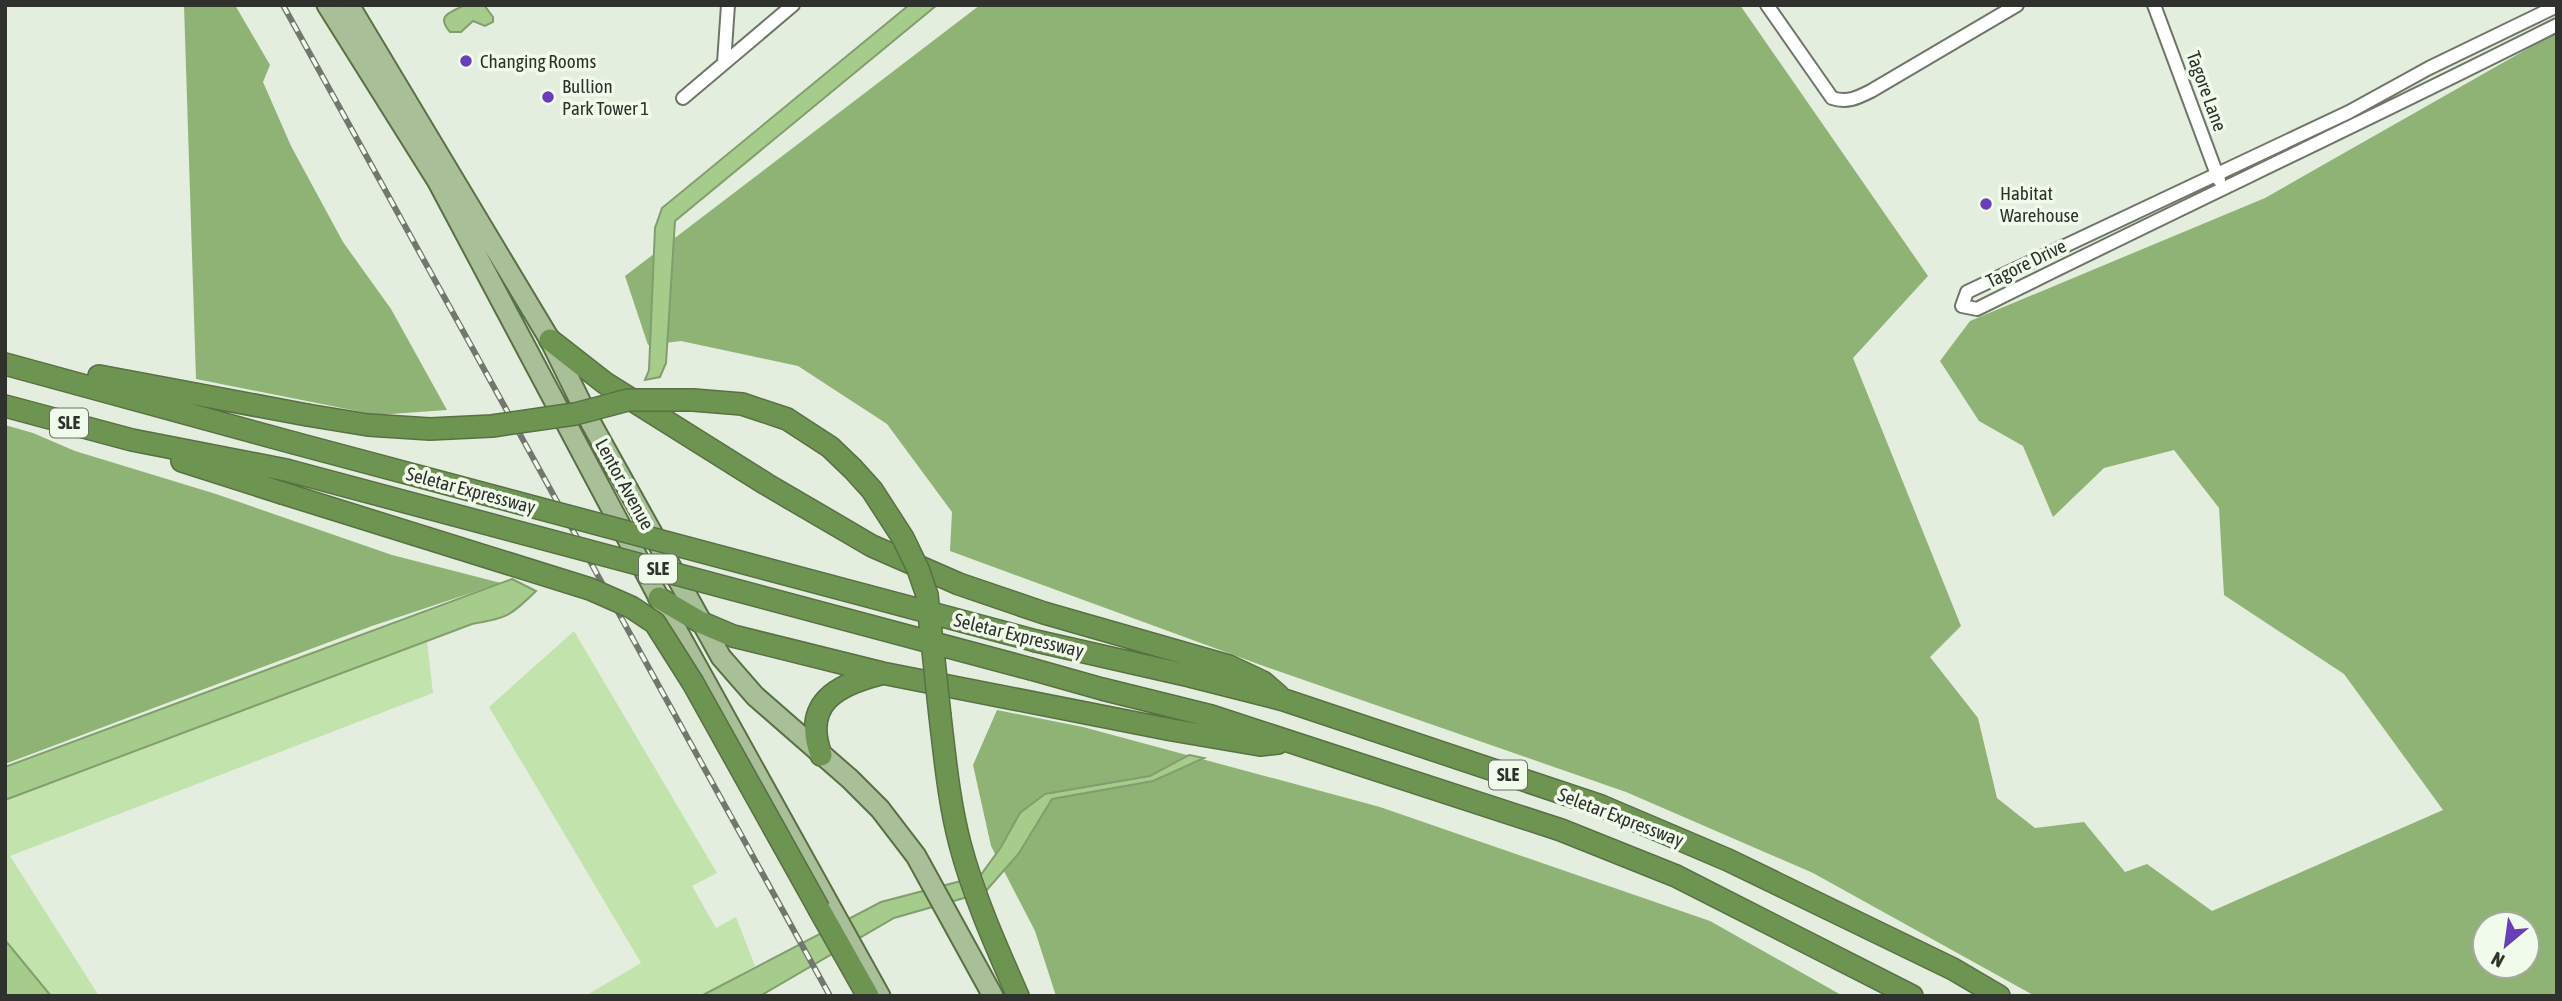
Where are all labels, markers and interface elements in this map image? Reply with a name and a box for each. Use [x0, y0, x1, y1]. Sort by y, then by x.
street label: Tagore Lane [2182, 48, 2232, 134]
place label: Changing Rooms [480, 50, 596, 72]
marker: Changing Rooms [458, 53, 474, 69]
place label: Bullion Park Tower 1 [562, 75, 649, 119]
marker: Bullion Park Tower 1 [540, 89, 556, 105]
place label: Habitat Warehouse [2000, 182, 2079, 226]
marker: Habitat Warehouse [1978, 196, 1994, 212]
street label: Tagore Drive [1982, 234, 2070, 292]
road number: SLE [50, 408, 88, 438]
street label: Lentor Avenue [591, 435, 659, 533]
street label: Seletar Expressway [404, 462, 538, 518]
road number: SLE [639, 554, 677, 584]
street label: Seletar Expressway [952, 608, 1086, 662]
road number: SLE [1489, 760, 1527, 790]
street label: Seletar Expressway [1555, 783, 1687, 851]
north arrow [2471, 910, 2541, 980]
text: N [2488, 948, 2508, 972]

